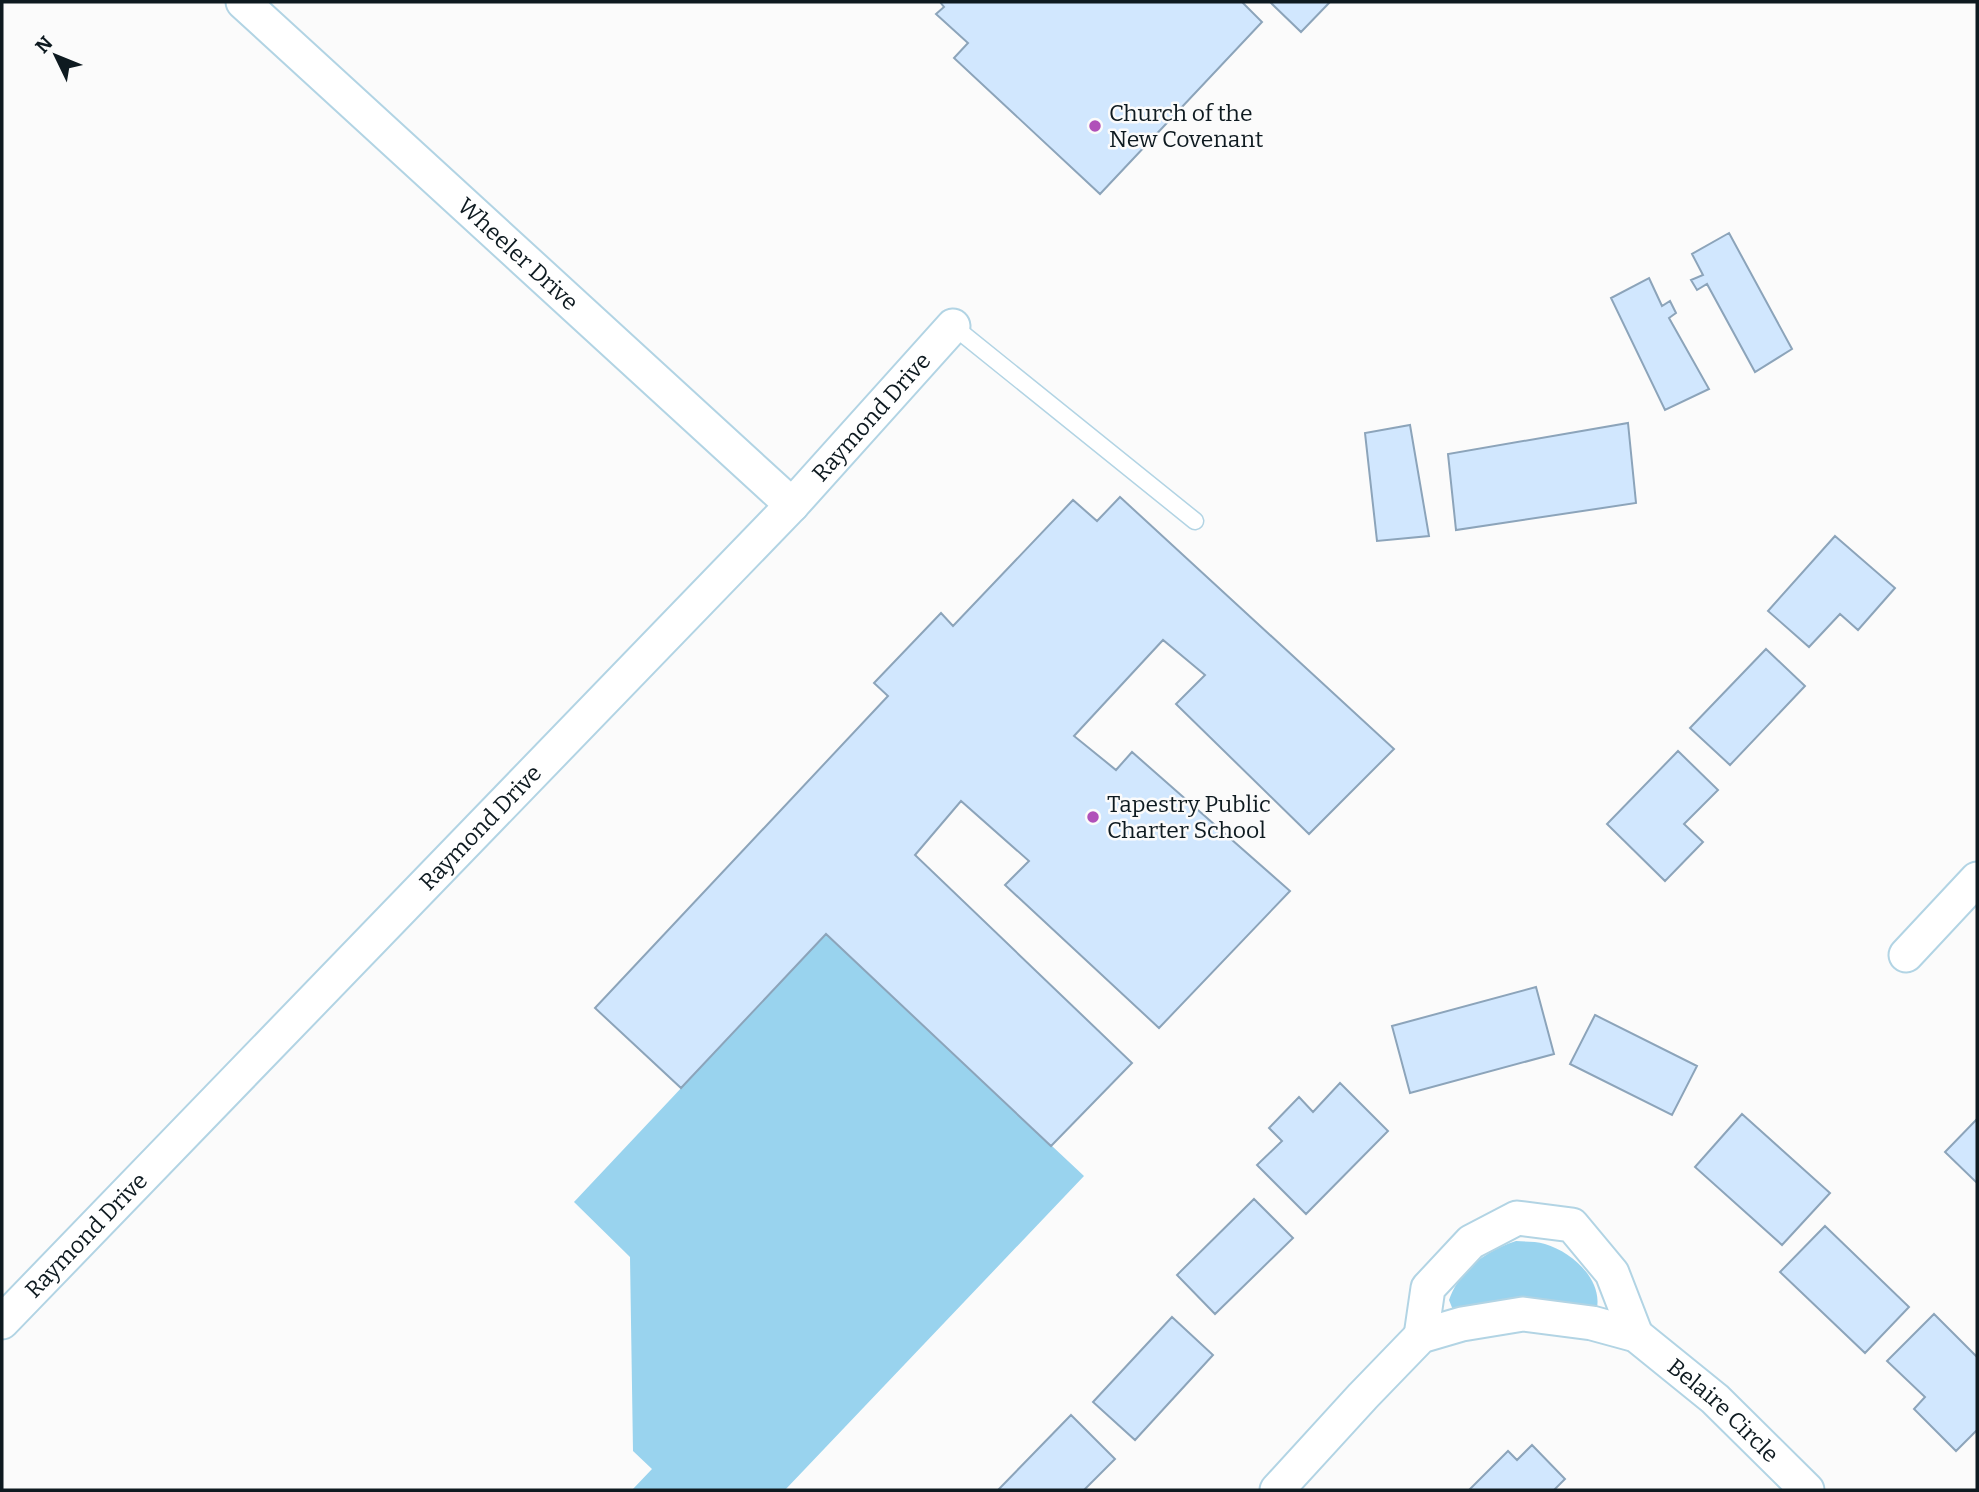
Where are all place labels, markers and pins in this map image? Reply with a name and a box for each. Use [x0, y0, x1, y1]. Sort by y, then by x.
place label: Church of the New Covenant [1109, 99, 1263, 153]
marker: Church of the New Covenant [1087, 118, 1103, 134]
place label: Tapestry Public Charter School [1107, 790, 1271, 844]
marker: Tapestry Public Charter School [1085, 809, 1101, 825]

